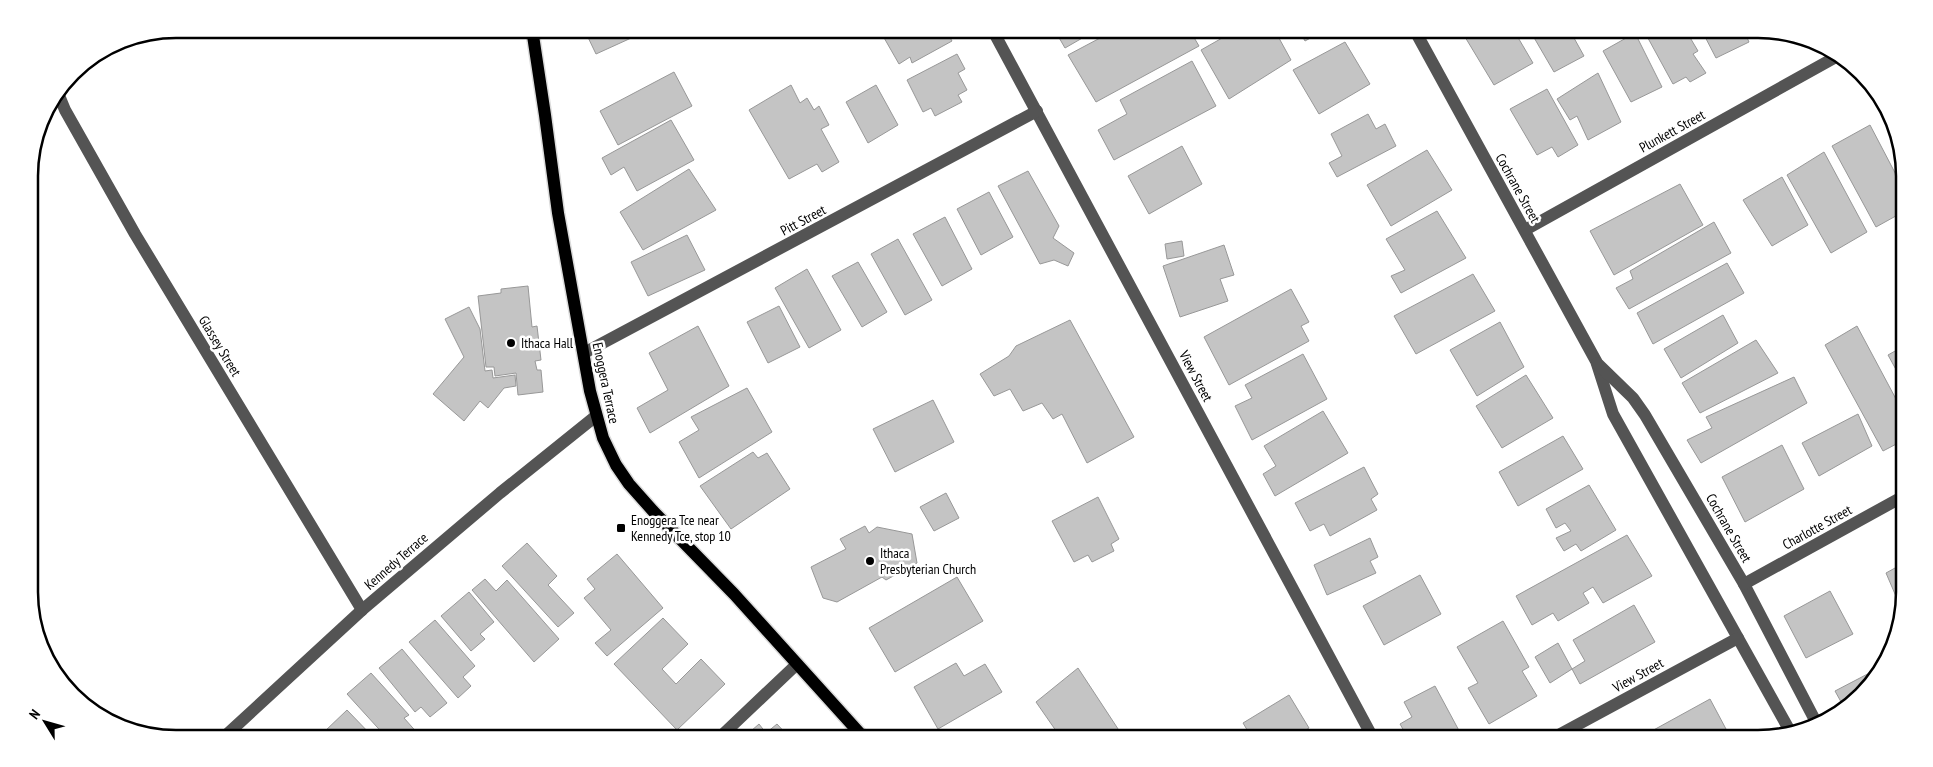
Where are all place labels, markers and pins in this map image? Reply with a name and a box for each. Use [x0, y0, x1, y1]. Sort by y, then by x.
place label: Ithaca Hall [521, 334, 574, 352]
marker: Ithaca Hall [505, 337, 517, 349]
place label: Enoggera Tce near Kennedy Tce, stop 10 [631, 511, 731, 545]
marker: Enoggera Tce near Kennedy Tce, stop 10 [615, 522, 627, 534]
place label: Ithaca Presbyterian Church [880, 544, 976, 578]
marker: Ithaca Presbyterian Church [864, 555, 876, 567]

